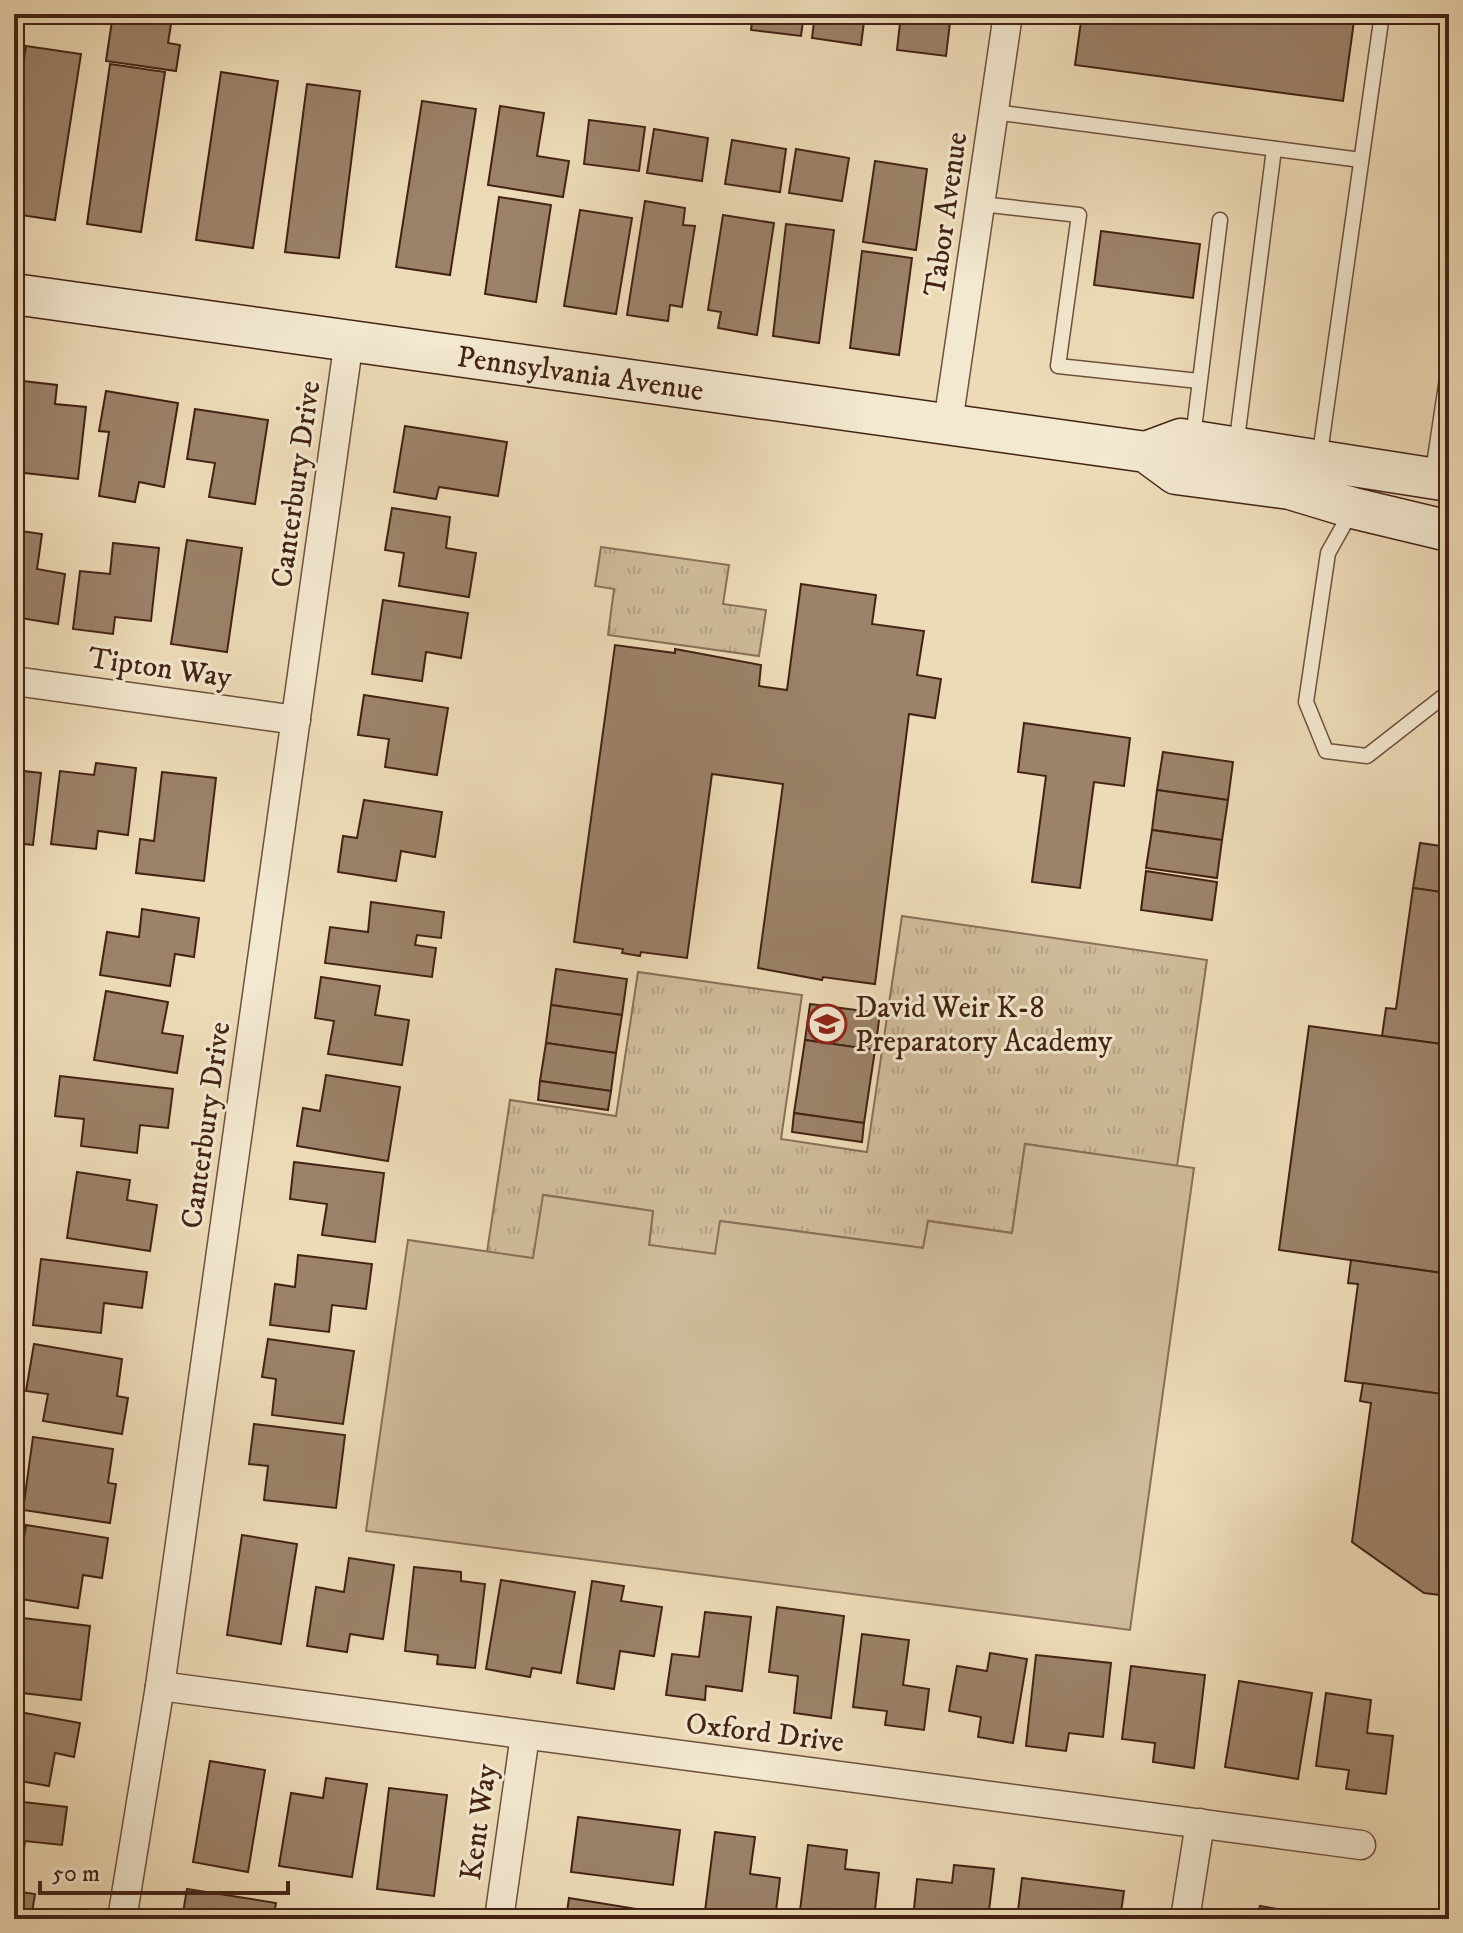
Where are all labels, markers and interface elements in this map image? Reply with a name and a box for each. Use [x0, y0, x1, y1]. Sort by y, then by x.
street label: Tabor Avenue [917, 130, 976, 299]
street label: Pennsylvania Avenue [455, 339, 706, 410]
street label: Canterbury Drive [264, 378, 329, 590]
street label: Tipton Way [86, 640, 235, 697]
place label: David Weir K-8 Preparatory Academy [855, 990, 1113, 1061]
school or university icon: David Weir K-8 Preparatory Academy [806, 1003, 848, 1045]
street label: Canterbury Drive [174, 1019, 239, 1231]
street label: Oxford Drive [684, 1705, 846, 1762]
street label: Kent Way [453, 1761, 506, 1883]
scale bar [40, 1845, 288, 1895]
text: 50 m [52, 1859, 100, 1889]

